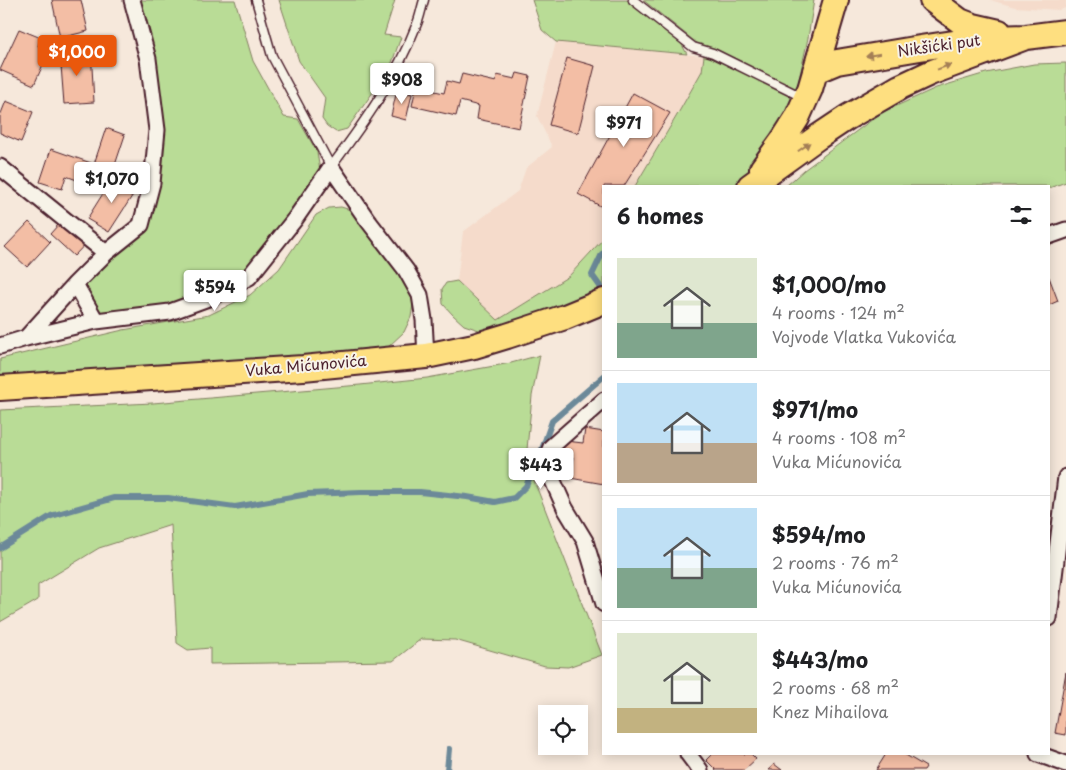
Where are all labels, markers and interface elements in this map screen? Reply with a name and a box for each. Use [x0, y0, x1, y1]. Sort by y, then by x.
street label: Nikšićki put [896, 27, 982, 62]
pin: $1,000 [36, 34, 118, 77]
text: $1,000 [49, 39, 105, 63]
one-way arrow [865, 52, 881, 60]
pin: $908 [372, 62, 432, 105]
one-way arrow [937, 63, 952, 70]
text: $908 [381, 67, 423, 91]
pin: $971 [594, 106, 654, 148]
text: $971 [606, 110, 642, 134]
one-way arrow [797, 142, 810, 152]
pin: $1,070 [71, 162, 153, 204]
text: $1,070 [85, 166, 139, 190]
text: 6 homes [617, 199, 703, 231]
icon: filters [1007, 201, 1035, 229]
text: $1,000/mo [772, 268, 886, 300]
pin: $594 [185, 270, 245, 312]
text: $594 [195, 274, 235, 298]
icon: home [657, 278, 717, 338]
text: 4 rooms · 124 m² [772, 300, 905, 324]
text: Vojvode Vlatka Vukovića [772, 324, 956, 348]
street label: Vuka Mićunovića [244, 348, 368, 381]
text: $971/mo [772, 393, 858, 425]
icon: home [657, 403, 717, 463]
text: 4 rooms · 108 m² [772, 425, 906, 449]
pin: $443 [511, 448, 571, 490]
text: Vuka Mićunovića [772, 449, 902, 473]
text: $443 [520, 452, 562, 476]
text: $594/mo [772, 518, 866, 550]
icon: home [657, 528, 717, 588]
text: 2 rooms · 76 m² [772, 550, 899, 574]
text: Vuka Mićunovića [772, 574, 902, 598]
text: $443/mo [772, 643, 868, 675]
icon: home [657, 653, 717, 713]
text: 2 rooms · 68 m² [772, 675, 899, 699]
text: Knez Mihailova [772, 699, 888, 723]
map controls [538, 705, 588, 755]
button: locate [538, 705, 588, 755]

